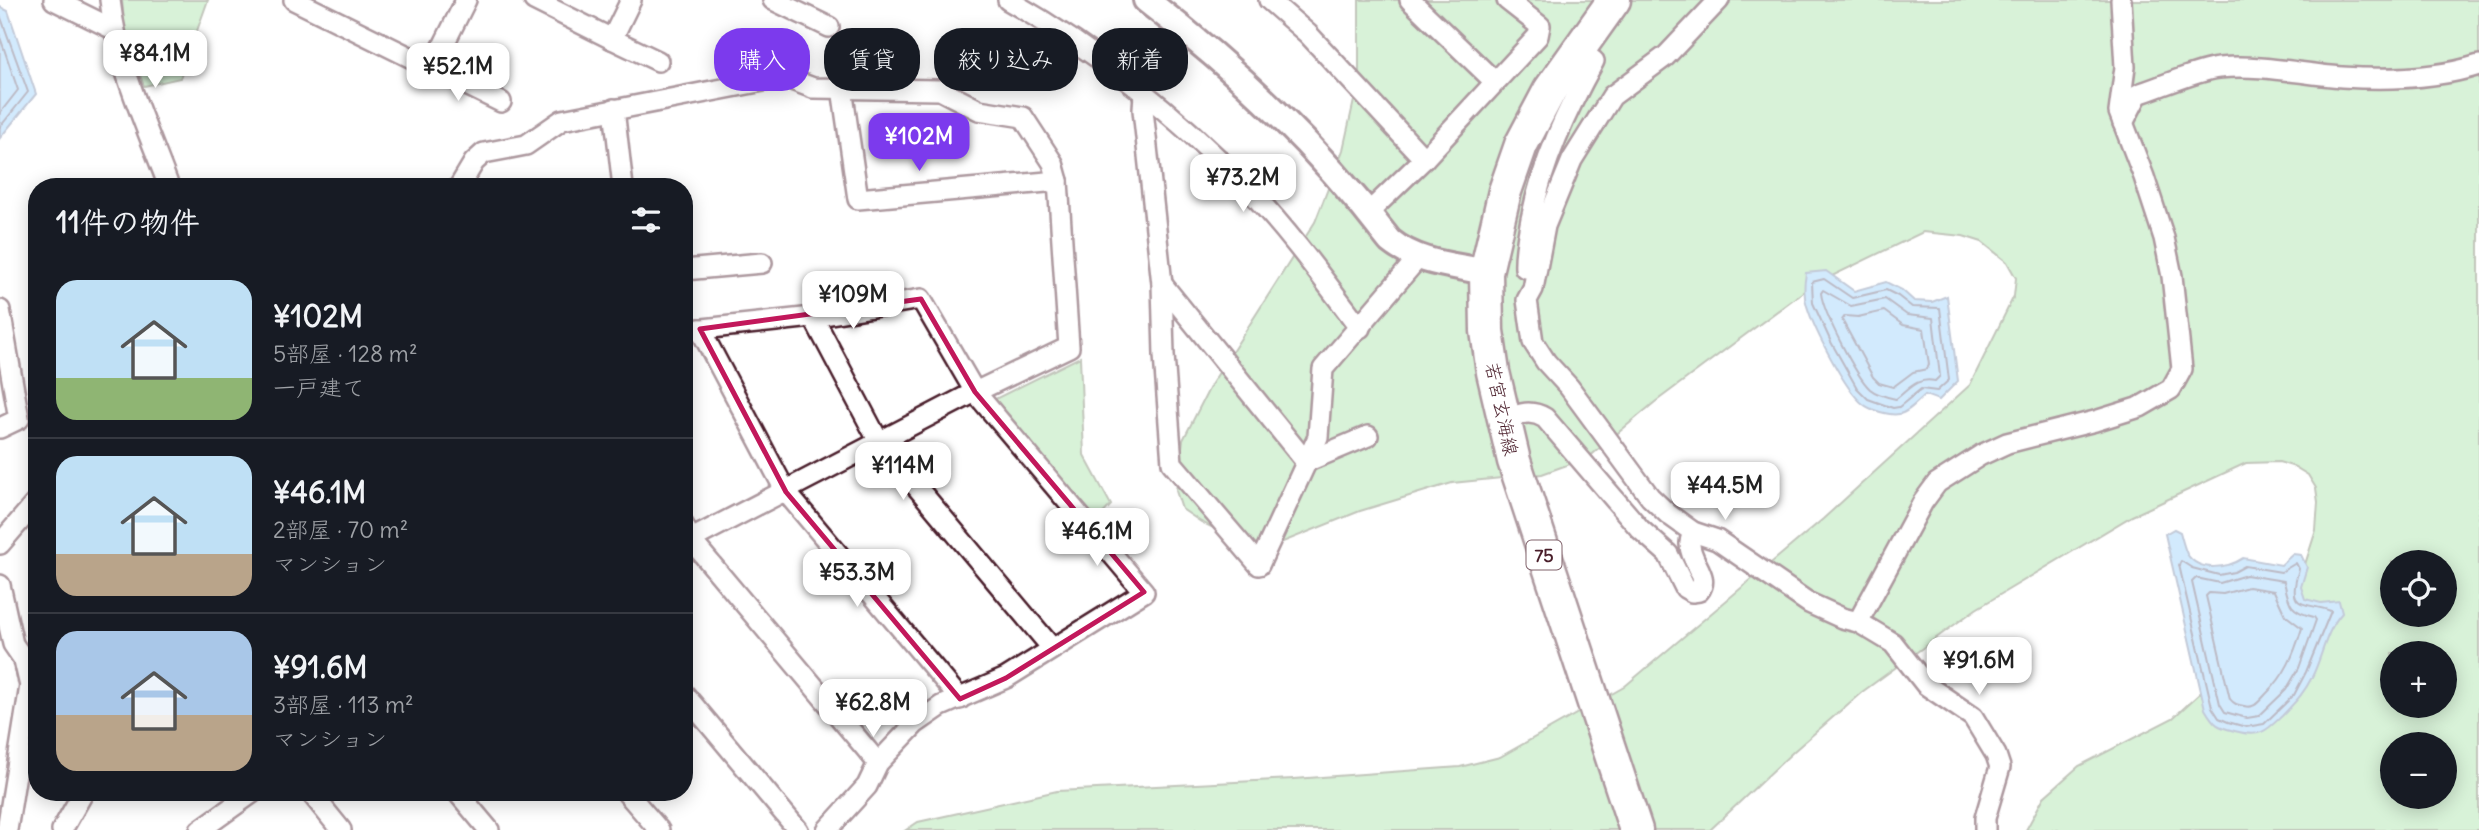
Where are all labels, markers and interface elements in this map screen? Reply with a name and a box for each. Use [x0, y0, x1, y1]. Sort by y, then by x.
chip: 購入 [714, 28, 810, 91]
chip: 賃貸 [824, 28, 920, 91]
chip: 絞り込み [934, 28, 1078, 91]
chip: 新着 [1092, 28, 1188, 91]
pin: ¥84.1M [98, 31, 212, 90]
text: ¥84.1M [119, 38, 191, 67]
pin: ¥52.1M [401, 43, 515, 103]
text: ¥52.1M [423, 51, 493, 80]
pin: ¥102M [870, 114, 968, 173]
text: ¥102M [885, 121, 954, 150]
pin: ¥73.2M [1186, 154, 1300, 214]
text: ¥73.2M [1206, 162, 1280, 191]
icon: filters [627, 201, 665, 239]
text: 11件の物件 [56, 203, 200, 241]
pin: ¥109M [804, 272, 902, 331]
text: ¥109M [818, 279, 888, 308]
text: ¥102M [273, 297, 363, 335]
icon: home [112, 308, 196, 392]
text: 5部屋 · 128 m² [273, 339, 418, 368]
street label: 若宮玄海線 [1480, 360, 1524, 458]
text: 一戸建て [273, 373, 365, 402]
pin: ¥114M [854, 442, 952, 502]
text: ¥114M [871, 450, 935, 479]
pin: ¥44.5M [1668, 462, 1782, 522]
text: ¥44.5M [1687, 470, 1763, 499]
text: ¥46.1M [273, 473, 366, 511]
icon: home [112, 484, 196, 568]
pin: ¥46.1M [1040, 508, 1154, 568]
text: 2部屋 · 70 m² [273, 515, 408, 544]
text: ¥46.1M [1061, 516, 1133, 545]
road number: 75 [1526, 540, 1562, 570]
text: マンション [273, 549, 387, 578]
pin: ¥53.3M [800, 550, 914, 609]
map controls [2380, 550, 2457, 809]
button: locate [2380, 550, 2457, 627]
text: ¥53.3M [819, 557, 895, 586]
pin: ¥91.6M [1922, 638, 2036, 697]
button: + [2380, 641, 2457, 718]
text: ¥91.6M [1943, 645, 2015, 674]
text: ¥91.6M [273, 648, 368, 686]
icon: home [112, 659, 196, 743]
pin: ¥62.8M [816, 680, 930, 739]
text: ¥62.8M [835, 687, 911, 716]
text: 3部屋 · 113 m² [273, 690, 414, 719]
text: マンション [273, 724, 387, 753]
button: − [2380, 732, 2457, 809]

